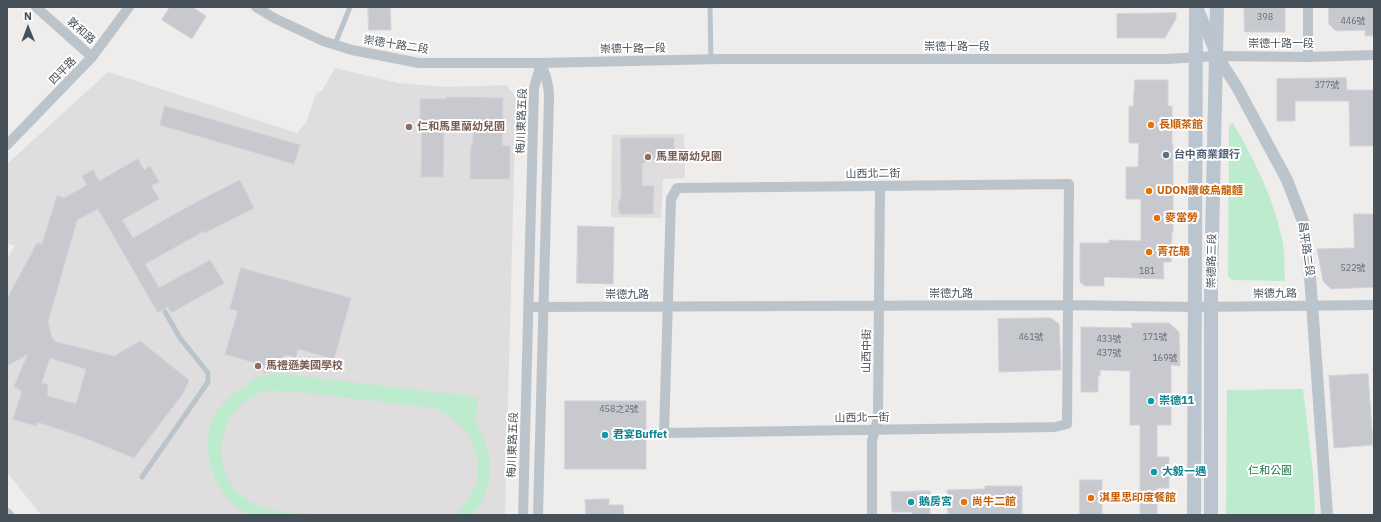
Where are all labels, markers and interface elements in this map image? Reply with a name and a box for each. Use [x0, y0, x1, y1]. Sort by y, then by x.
north arrow [8, 8, 48, 48]
text: N [24, 9, 32, 23]
house number: 398 [1257, 12, 1273, 22]
street label: 敦和路 [64, 15, 98, 47]
house number: 446號 [1340, 16, 1366, 26]
street label: 崇德十路二段 [362, 33, 430, 57]
street label: 崇德十路一段 [1248, 37, 1314, 51]
street label: 崇德十路一段 [924, 40, 990, 54]
street label: 崇德十路一段 [600, 42, 666, 56]
street label: 四平路 [47, 55, 79, 87]
house number: 377號 [1314, 80, 1340, 90]
street label: 梅川東路五段 [514, 88, 530, 154]
place label: 長順茶館 [1159, 118, 1203, 132]
place label: 仁和馬里蘭幼兒園 [417, 120, 505, 134]
marker: 長順茶館 [1146, 120, 1156, 130]
marker: 仁和馬里蘭幼兒園 [404, 122, 414, 132]
place label: 台中商業銀行 [1174, 148, 1240, 162]
place label: 馬里蘭幼兒園 [656, 150, 722, 164]
marker: 台中商業銀行 [1161, 150, 1171, 160]
marker: 馬里蘭幼兒園 [643, 152, 653, 162]
street label: 山西北二街 [845, 167, 901, 181]
place label: UDON讚岐烏龍麵 [1157, 184, 1243, 198]
marker: UDON讚岐烏龍麵 [1144, 186, 1154, 196]
place label: 麥當勞 [1165, 211, 1198, 225]
marker: 麥當勞 [1152, 213, 1162, 223]
street label: 昌平路二段 [1296, 221, 1316, 277]
street label: 崇德路三段 [1205, 233, 1219, 289]
place label: 青花驕 [1157, 245, 1190, 259]
marker: 青花驕 [1144, 247, 1154, 257]
house number: 522號 [1340, 263, 1366, 273]
house number: 181 [1139, 266, 1155, 276]
street label: 崇德九路 [929, 287, 973, 301]
street label: 崇德九路 [1253, 287, 1297, 301]
street label: 崇德九路 [605, 288, 649, 302]
street label: 山西中街 [860, 329, 874, 373]
house number: 461號 [1018, 332, 1044, 342]
house number: 171號 [1142, 332, 1168, 342]
house number: 433號 [1096, 334, 1122, 344]
house number: 437號 [1096, 348, 1122, 358]
house number: 169號 [1152, 353, 1178, 363]
place label: 馬禮遜美國學校 [266, 359, 343, 373]
marker: 馬禮遜美國學校 [253, 361, 263, 371]
place label: 崇德11 [1159, 394, 1194, 408]
marker: 崇德11 [1146, 396, 1156, 406]
house number: 458之2號 [599, 404, 639, 414]
street label: 山西北一街 [834, 411, 890, 425]
street label: 梅川東路五段 [505, 412, 521, 478]
place label: 君宴Buffet [613, 428, 667, 442]
marker: 君宴Buffet [600, 430, 610, 440]
park label: 仁和公園 [1248, 464, 1292, 478]
place label: 大毅一遇 [1162, 465, 1206, 479]
marker: 大毅一遇 [1149, 467, 1159, 477]
place label: 淇里思印度餐館 [1099, 491, 1176, 505]
marker: 淇里思印度餐館 [1086, 493, 1096, 503]
place label: 鵝房宮 [919, 495, 952, 509]
place label: 尚牛二館 [972, 495, 1016, 509]
marker: 鵝房宮 [906, 497, 916, 507]
marker: 尚牛二館 [959, 497, 969, 507]

